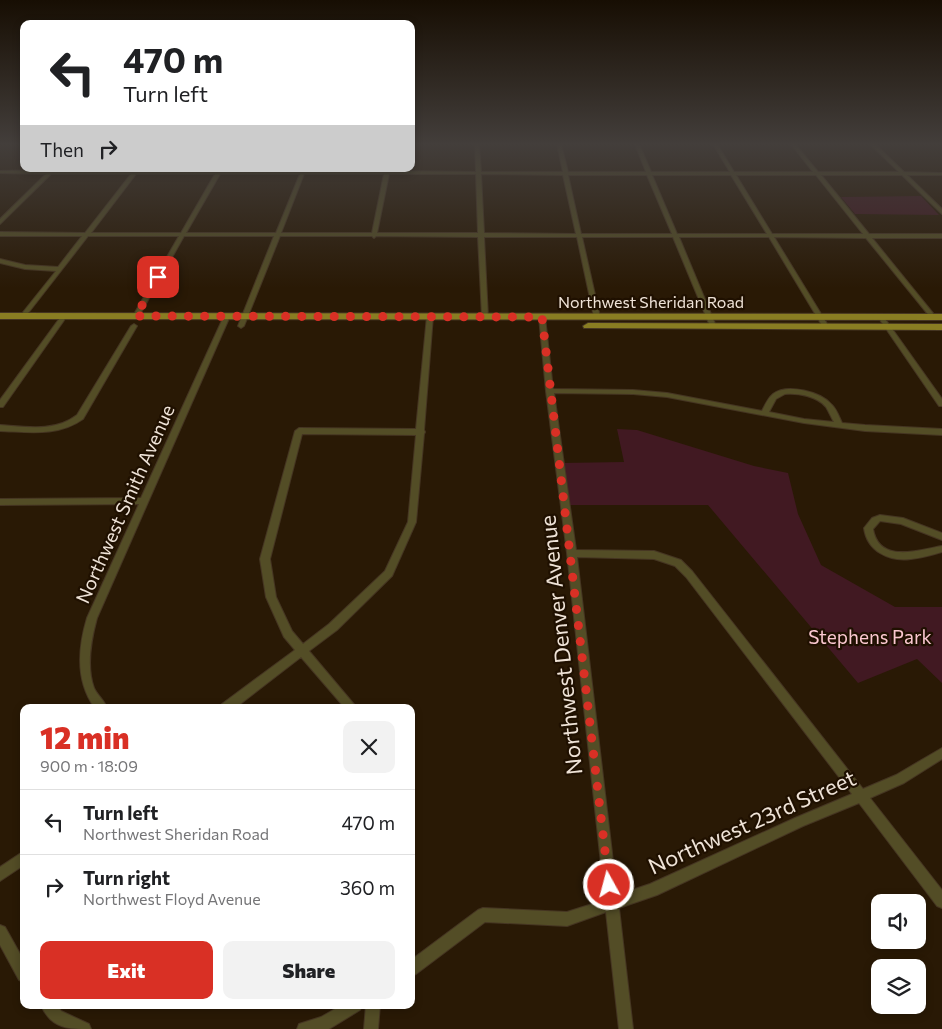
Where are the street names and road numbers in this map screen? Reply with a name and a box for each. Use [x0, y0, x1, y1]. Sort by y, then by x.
street label: Northwest Sheridan Road [558, 292, 744, 311]
street label: Northwest Smith Avenue [70, 401, 179, 607]
street label: Northwest Denver Avenue [533, 514, 588, 776]
street label: Northwest 23rd Street [644, 764, 860, 879]

